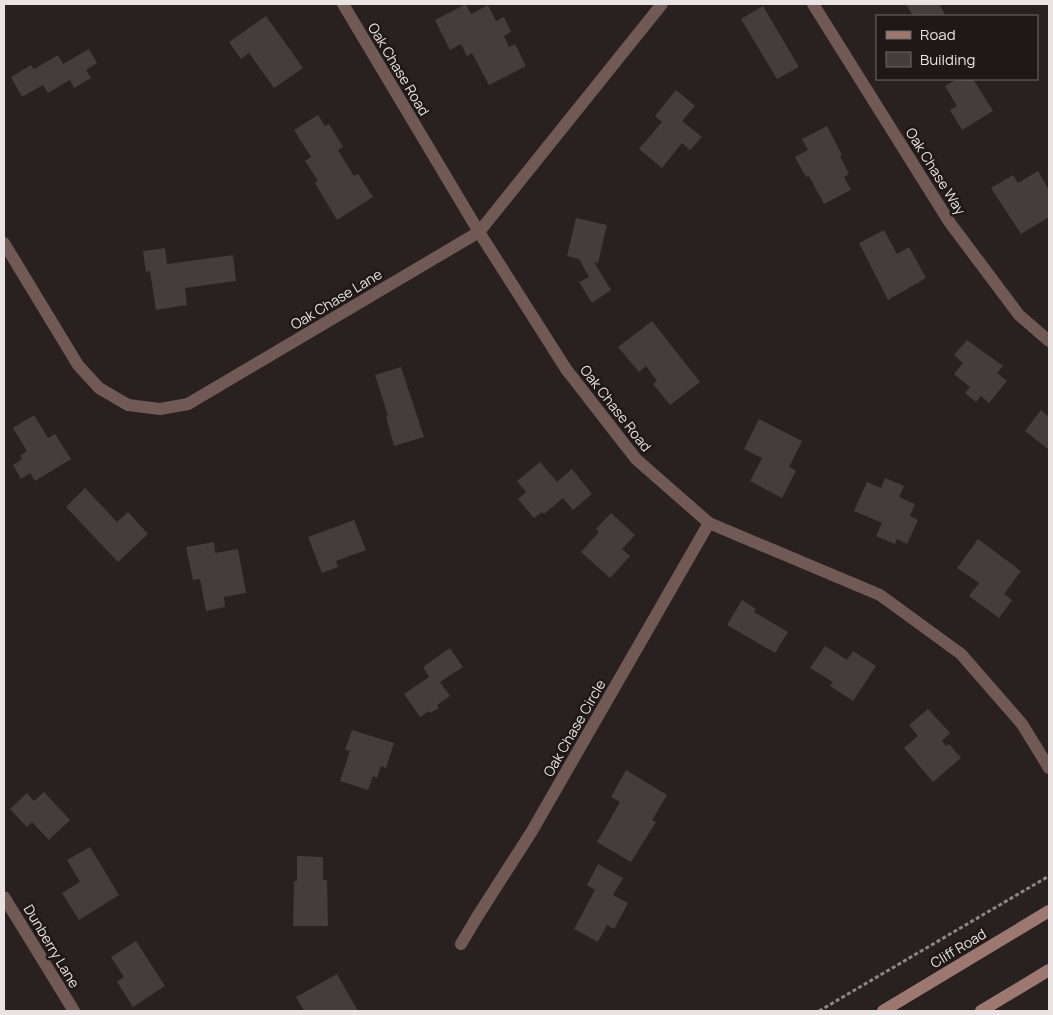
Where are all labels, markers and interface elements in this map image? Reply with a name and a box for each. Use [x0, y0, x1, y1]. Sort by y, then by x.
legend [876, 15, 1038, 80]
street label: Oak Chase Road [364, 19, 434, 119]
text: Road [920, 24, 956, 45]
text: Building [920, 49, 975, 70]
street label: Oak Chase Way [902, 124, 971, 219]
street label: Oak Chase Lane [287, 264, 385, 334]
street label: Oak Chase Road [576, 361, 656, 455]
street label: Oak Chase Circle [538, 676, 610, 780]
street label: Dunberry Lane [20, 901, 84, 991]
street label: Cliff Road [927, 924, 989, 972]

